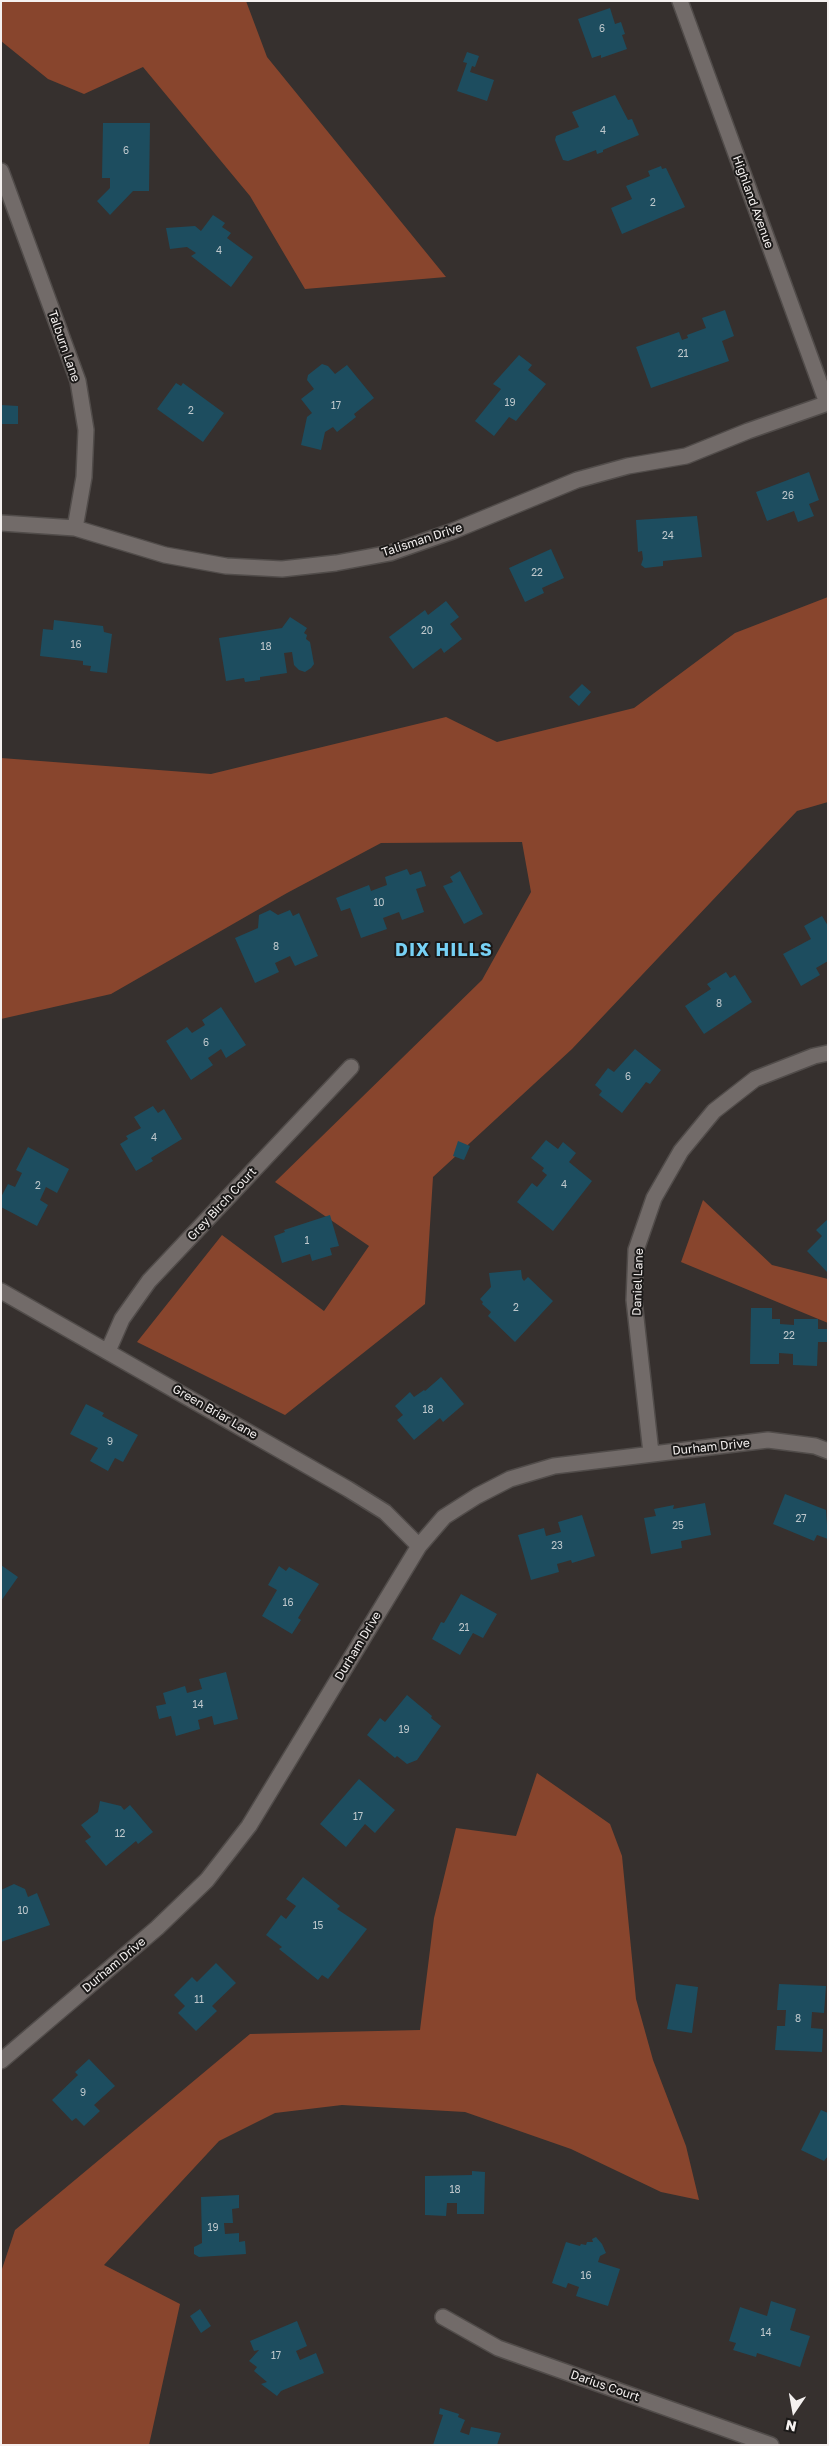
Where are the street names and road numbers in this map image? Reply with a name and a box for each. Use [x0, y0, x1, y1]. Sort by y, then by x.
street label: Highland Avenue [730, 154, 776, 250]
street label: Talburn Lane [45, 308, 83, 384]
street label: Talisman Drive [380, 520, 464, 560]
street label: Grey Birch Court [184, 1165, 260, 1243]
street label: Daniel Lane [630, 1248, 646, 1316]
street label: Green Briar Lane [170, 1382, 260, 1442]
street label: Durham Drive [672, 1436, 750, 1458]
street label: Durham Drive [332, 1609, 384, 1683]
street label: Durham Drive [80, 1934, 148, 1996]
street label: Darius Court [569, 2367, 641, 2405]

